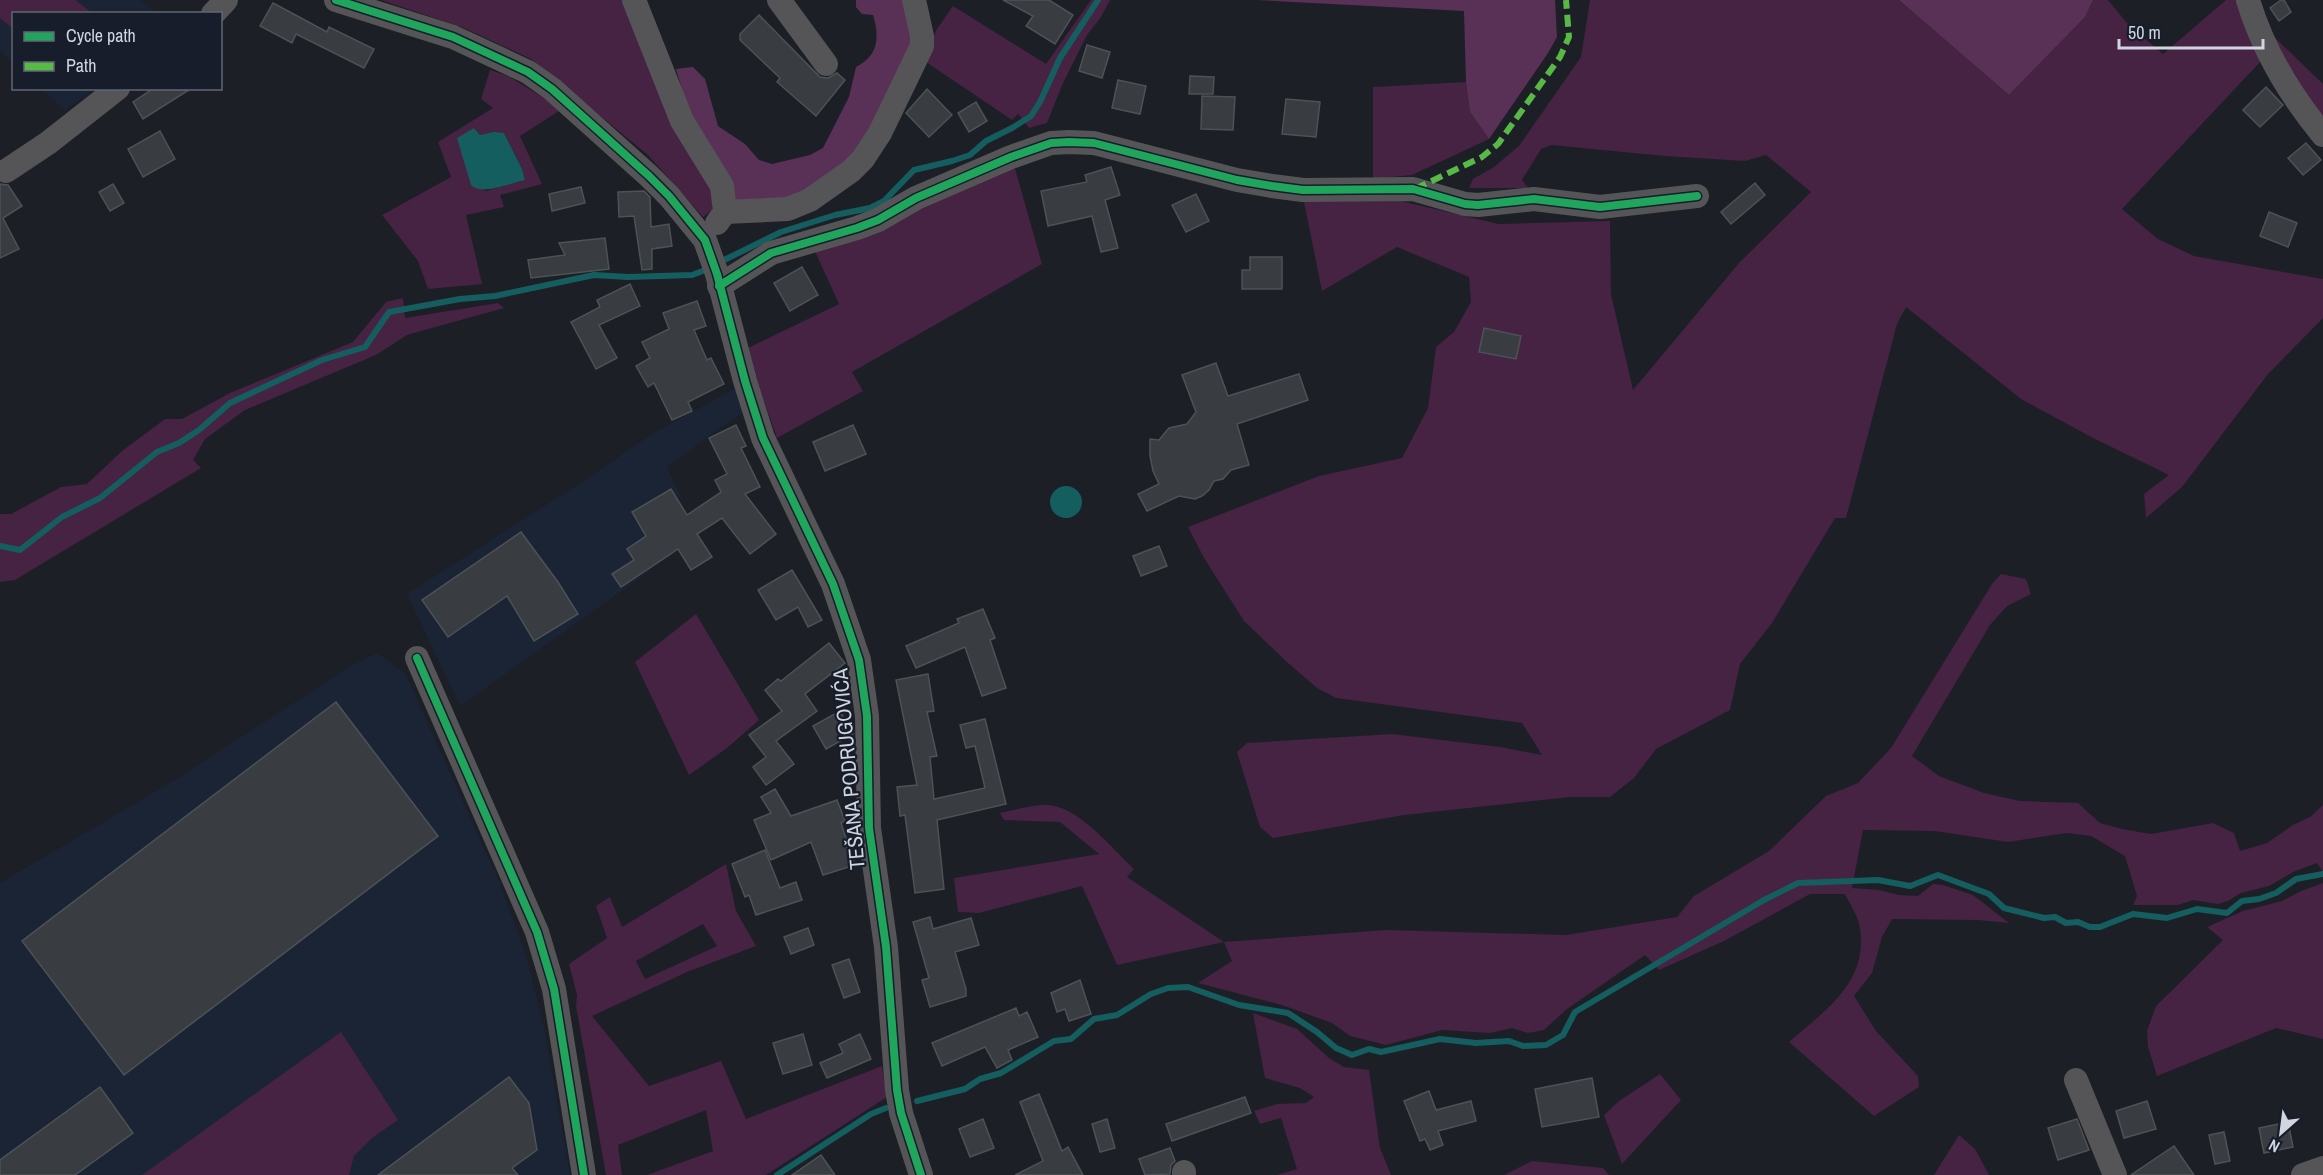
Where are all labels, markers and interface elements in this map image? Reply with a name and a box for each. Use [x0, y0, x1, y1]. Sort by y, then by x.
legend [12, 12, 222, 90]
scale bar [2119, 12, 2263, 50]
text: 50 m [2128, 20, 2161, 45]
text: Cycle path [66, 23, 136, 48]
text: Path [66, 53, 96, 78]
street label: TEŠANA PODRUGOVIĆA [825, 667, 872, 871]
north arrow [2251, 1103, 2311, 1163]
text: N [2265, 1134, 2283, 1158]

